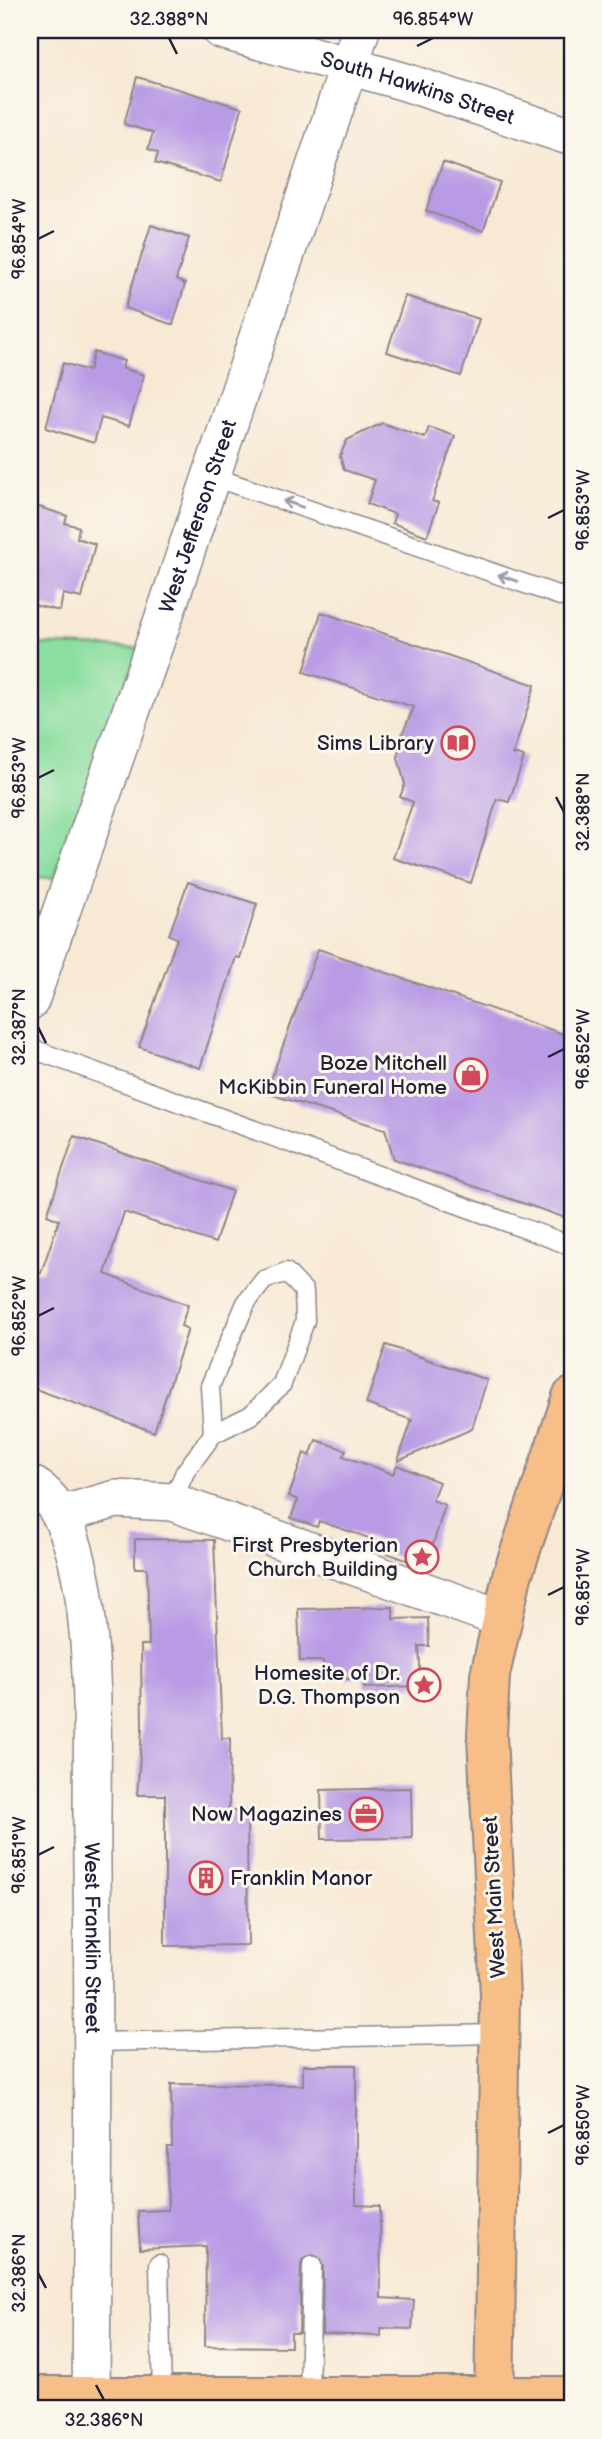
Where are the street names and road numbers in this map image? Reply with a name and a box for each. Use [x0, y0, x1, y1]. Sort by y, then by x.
street label: South Hawkins Street [318, 47, 518, 130]
street label: West Jefferson Street [154, 416, 243, 616]
street label: West Main Street [478, 1815, 511, 1979]
street label: West Franklin Street [79, 1842, 105, 2034]

